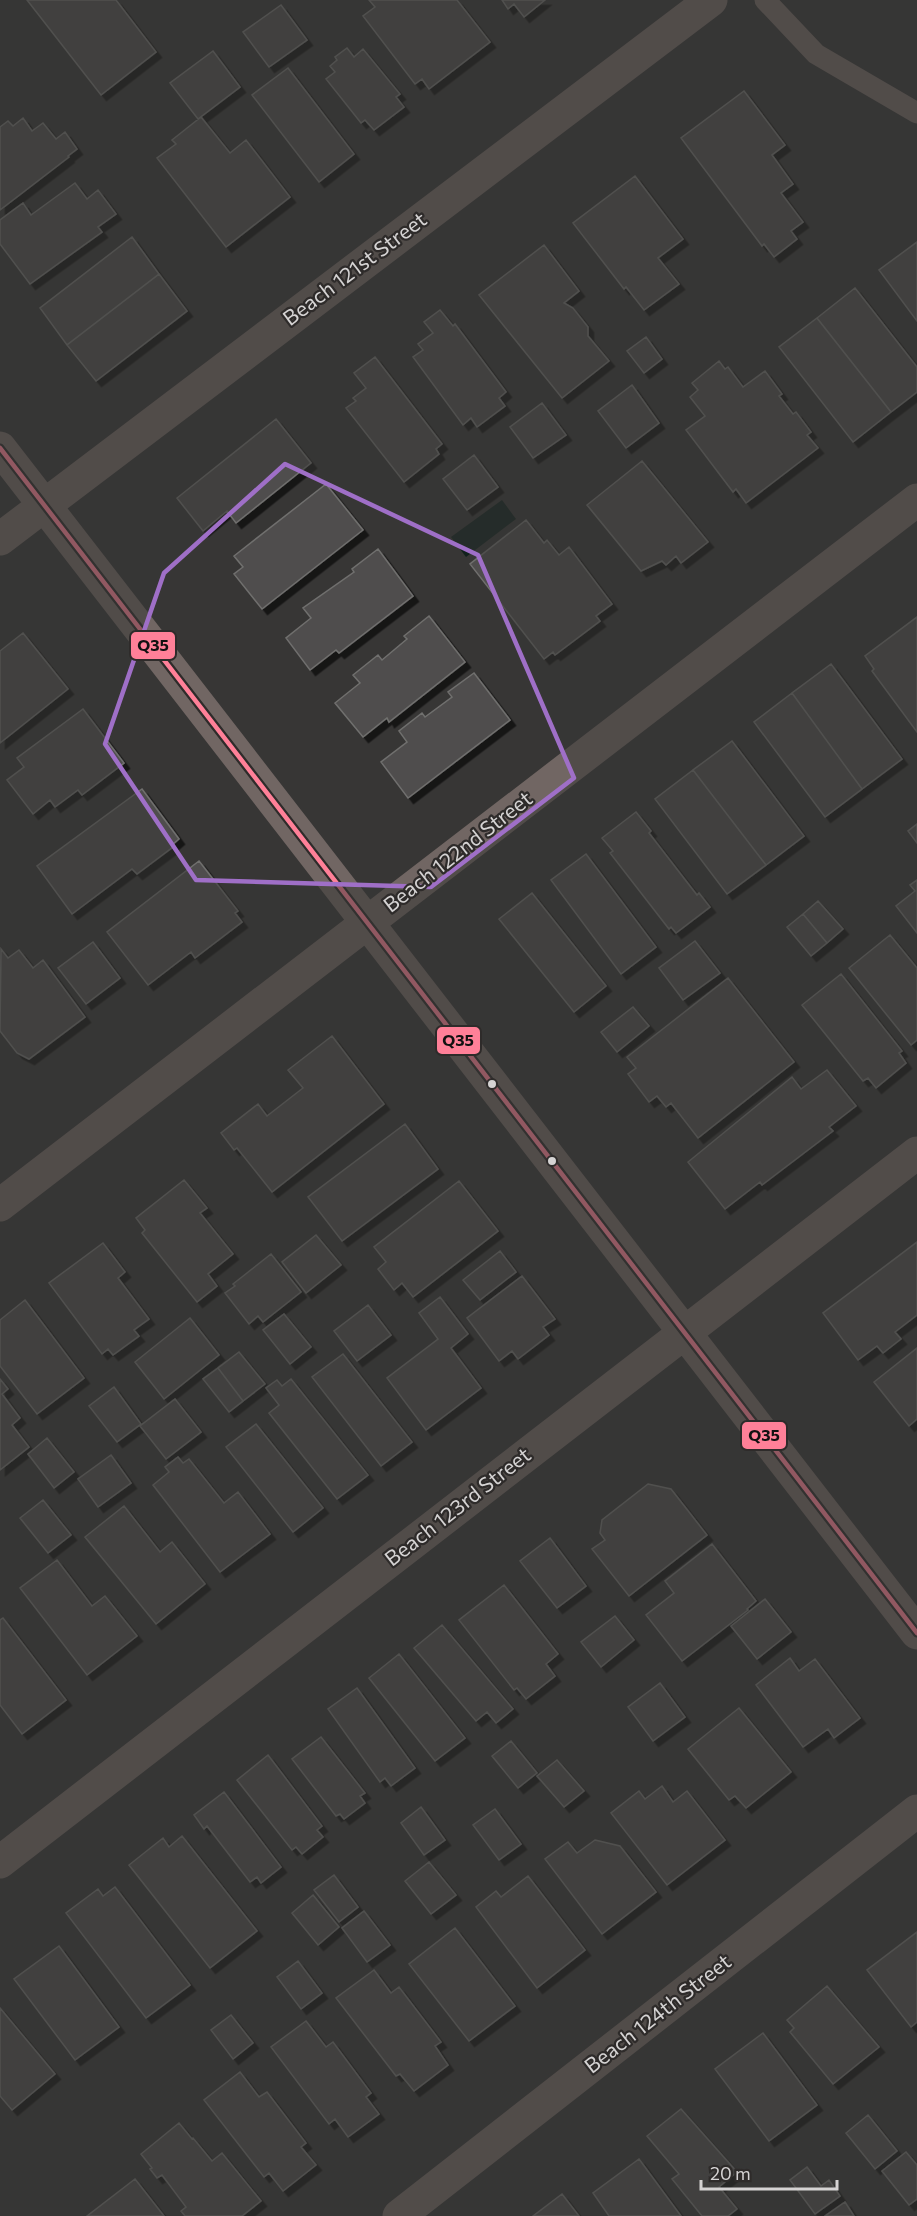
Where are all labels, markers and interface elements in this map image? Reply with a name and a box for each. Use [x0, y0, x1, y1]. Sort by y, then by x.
street label: Beach 121st Street [277, 206, 431, 330]
line badge: Q35 [130, 631, 176, 660]
text: Q35 [137, 635, 169, 654]
street label: Beach 122nd Street [378, 785, 536, 917]
line badge: Q35 [436, 1026, 481, 1055]
text: Q35 [442, 1030, 474, 1049]
unlabelled marker [486, 1078, 498, 1090]
unlabelled marker [546, 1155, 558, 1167]
line badge: Q35 [741, 1421, 787, 1450]
text: Q35 [748, 1425, 780, 1444]
street label: Beach 123rd Street [379, 1441, 535, 1571]
street label: Beach 124th Street [579, 1948, 735, 2078]
scale bar [701, 2153, 838, 2191]
text: 20 m [710, 2162, 751, 2184]

